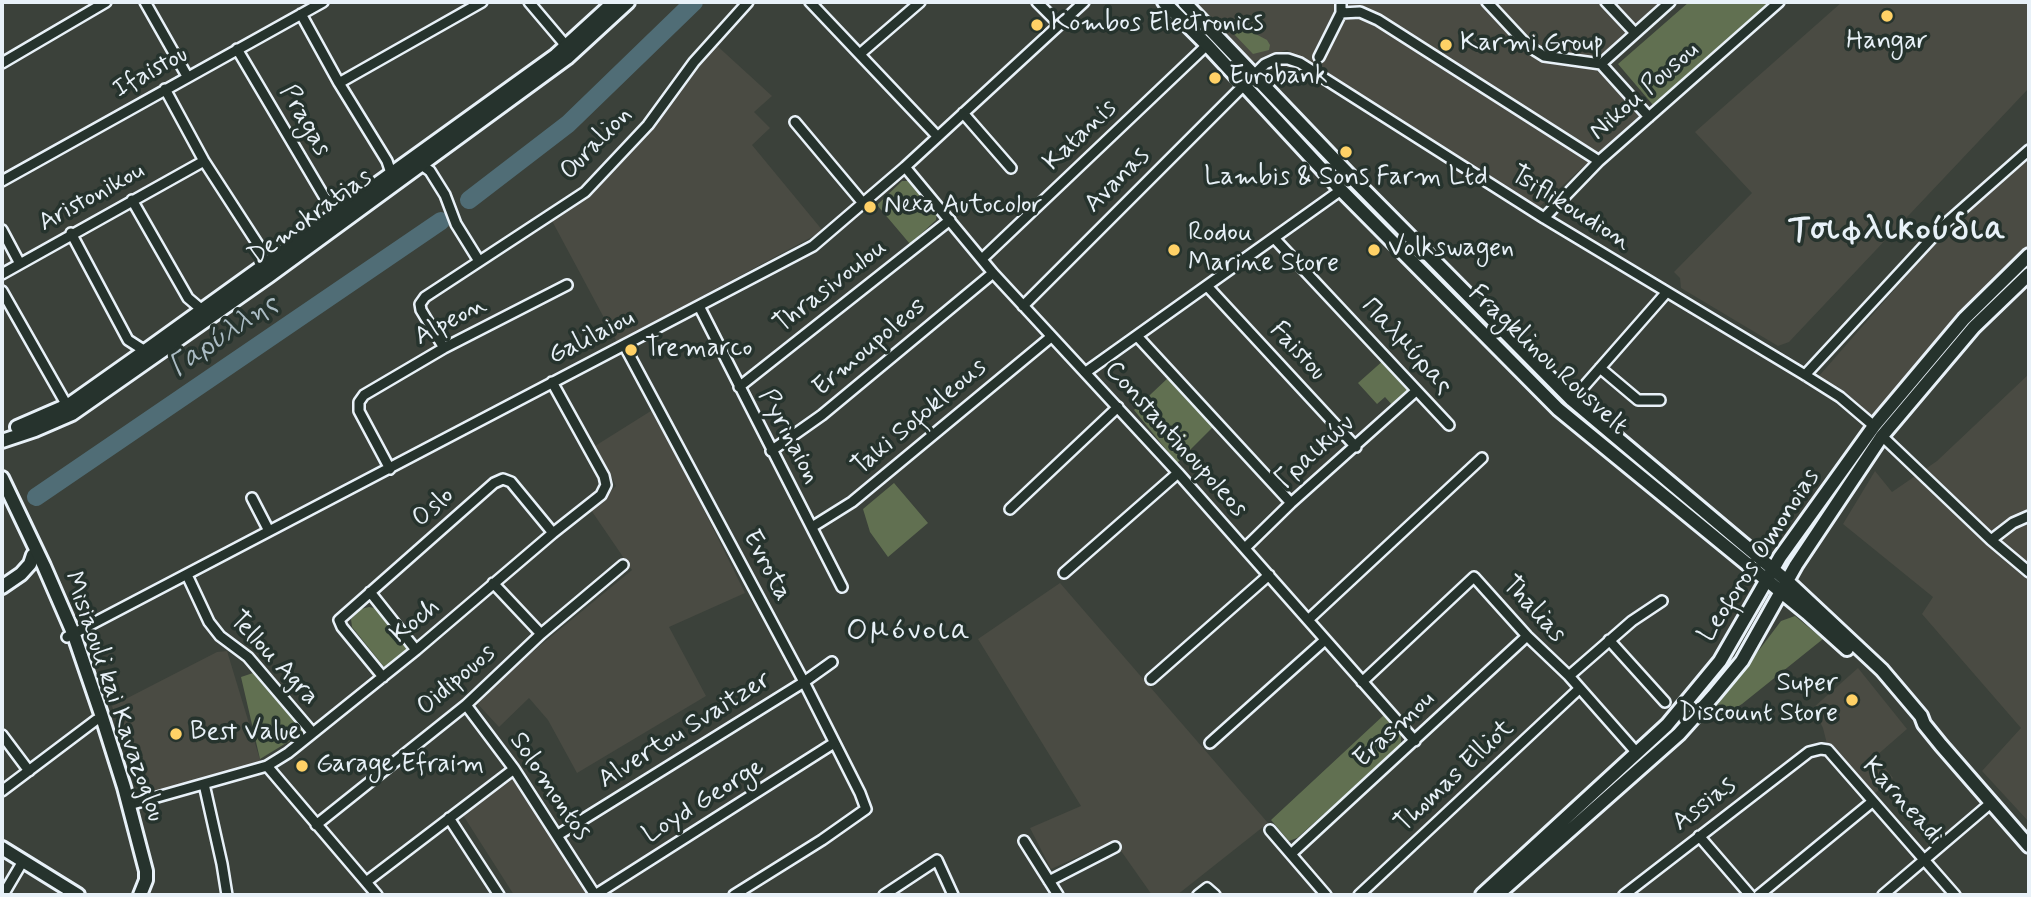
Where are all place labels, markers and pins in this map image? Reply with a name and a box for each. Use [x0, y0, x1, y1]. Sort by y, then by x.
marker: Hangar [1879, 8, 1895, 24]
place label: Kombos Electronics [1051, 9, 1264, 41]
marker: Kombos Electronics [1029, 17, 1045, 33]
place label: Hangar [1846, 27, 1928, 59]
place label: Karmi Group [1460, 29, 1604, 61]
marker: Karmi Group [1438, 37, 1454, 53]
place label: Eurobank [1229, 62, 1328, 94]
marker: Eurobank [1207, 70, 1223, 86]
marker: Lambis & Sons Farm Ltd [1338, 144, 1354, 160]
place label: Lambis & Sons Farm Ltd [1204, 163, 1488, 195]
place label: Nexa Autocolor [884, 191, 1043, 223]
marker: Nexa Autocolor [862, 199, 878, 215]
place label: Rodou Marine Store [1188, 219, 1339, 280]
place label: Volkswagen [1388, 234, 1514, 266]
marker: Rodou Marine Store [1166, 242, 1182, 258]
marker: Volkswagen [1366, 242, 1382, 258]
place label: Tremarco [645, 334, 752, 366]
marker: Tremarco [623, 342, 639, 358]
place label: Super Discount Store [1679, 669, 1838, 730]
marker: Super Discount Store [1844, 692, 1860, 708]
place label: Best Value [190, 718, 301, 750]
marker: Best Value [168, 726, 184, 742]
place label: Garage Efraim [316, 750, 484, 782]
marker: Garage Efraim [294, 758, 310, 774]

